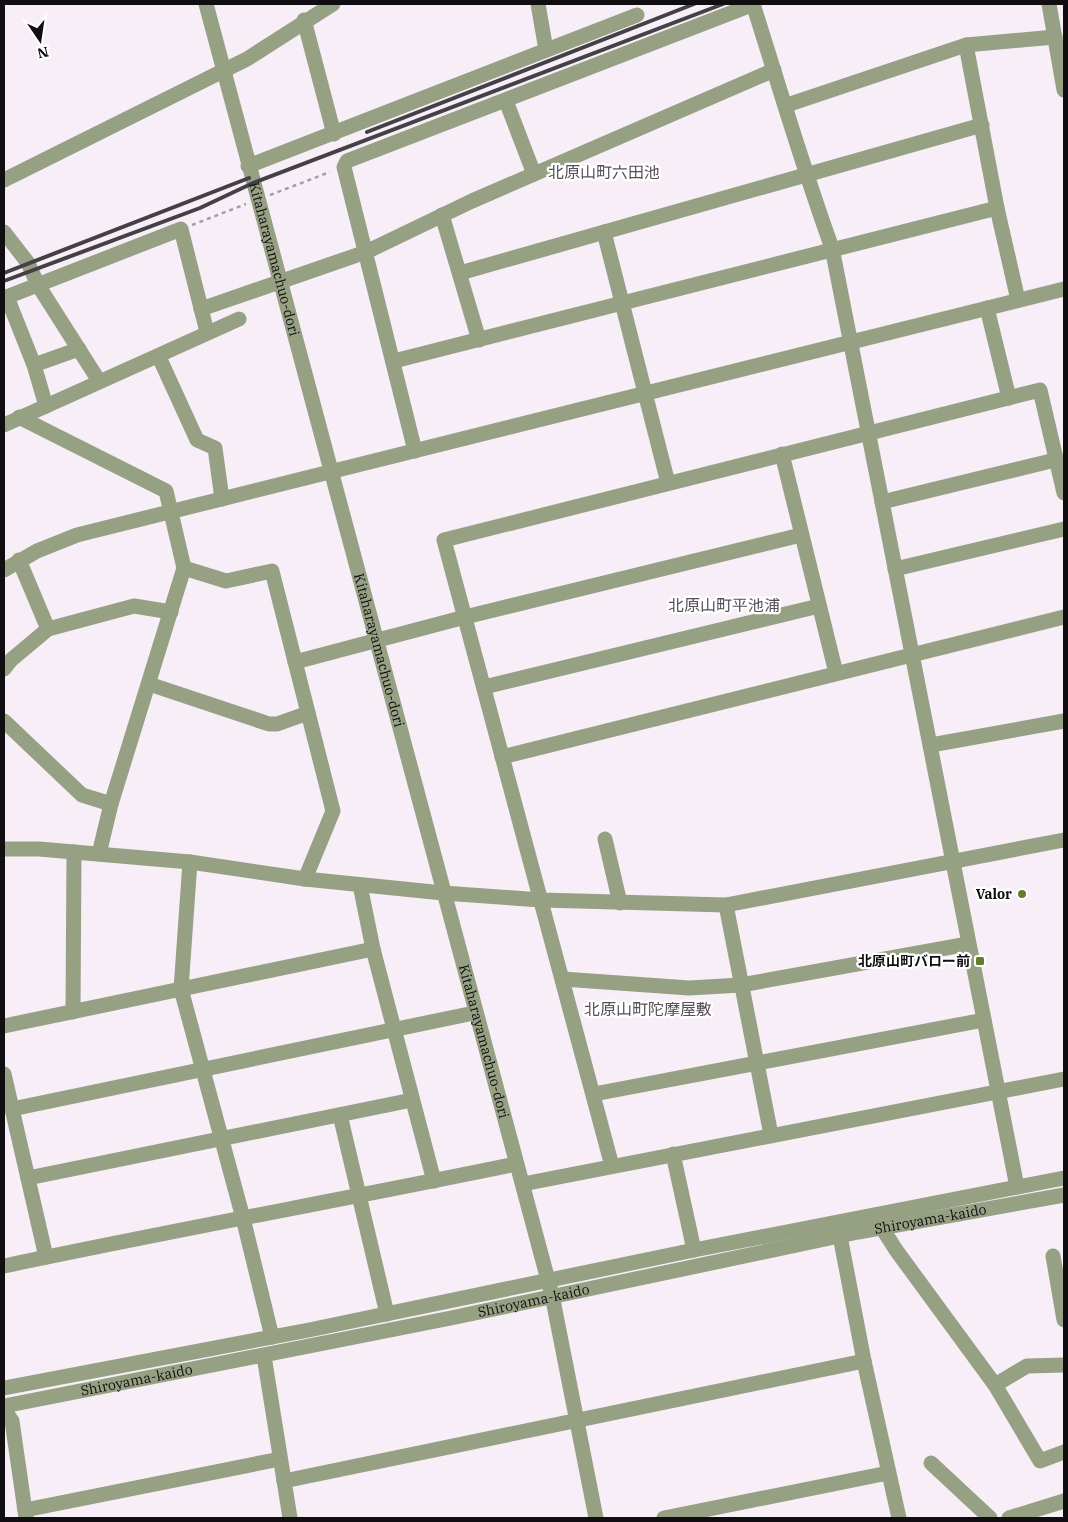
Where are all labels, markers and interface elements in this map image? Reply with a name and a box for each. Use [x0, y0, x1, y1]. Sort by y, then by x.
north arrow [15, 15, 65, 65]
text: N [36, 43, 50, 63]
district label: 北原山町六田池 [548, 162, 660, 182]
street label: Kitaharayamachuo-dori [245, 180, 304, 338]
street label: Kitaharayamachuo-dori [350, 571, 408, 729]
district label: 北原山町平池浦 [668, 595, 780, 615]
place label: Valor [976, 885, 1012, 903]
marker: Valor [1016, 888, 1028, 900]
place label: 北原山町バロー前 [858, 952, 970, 970]
marker: 北原山町バロー前 [974, 955, 986, 967]
street label: Kitaharayamachuo-dori [455, 962, 513, 1120]
district label: 北原山町陀摩屋敷 [584, 999, 712, 1019]
street label: Shiroyama-kaido [873, 1200, 988, 1238]
street label: Shiroyama-kaido [476, 1280, 591, 1321]
street label: Shiroyama-kaido [79, 1360, 194, 1400]

